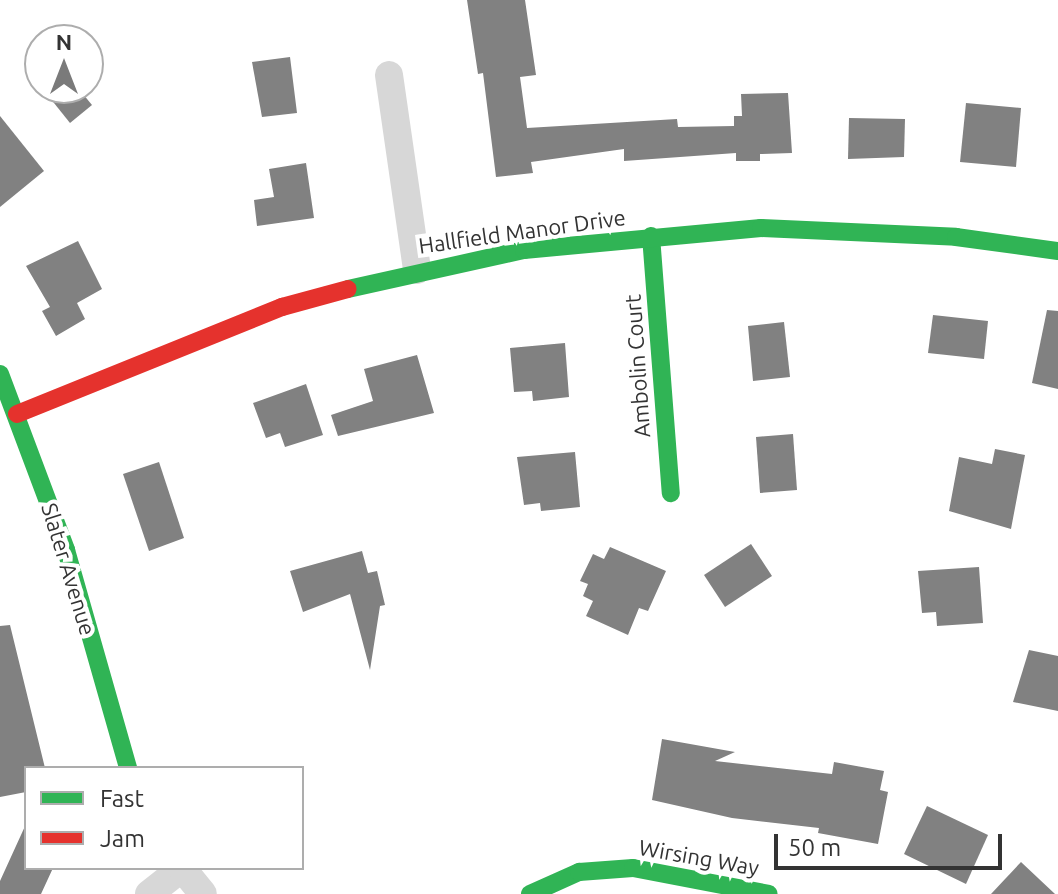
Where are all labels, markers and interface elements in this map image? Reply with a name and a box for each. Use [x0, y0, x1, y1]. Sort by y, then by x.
north arrow [24, 24, 104, 104]
text: N [56, 29, 72, 54]
street label: Hallfield Manor Drive [417, 203, 627, 259]
street label: Ambolin Court [619, 293, 655, 439]
street label: Slater Avenue [36, 500, 102, 638]
legend [24, 766, 304, 870]
text: Fast [100, 785, 144, 812]
scale bar [778, 818, 1006, 868]
text: Jam [100, 825, 145, 852]
street label: Wirsing Way [637, 833, 761, 881]
text: 50 m [788, 834, 841, 861]

